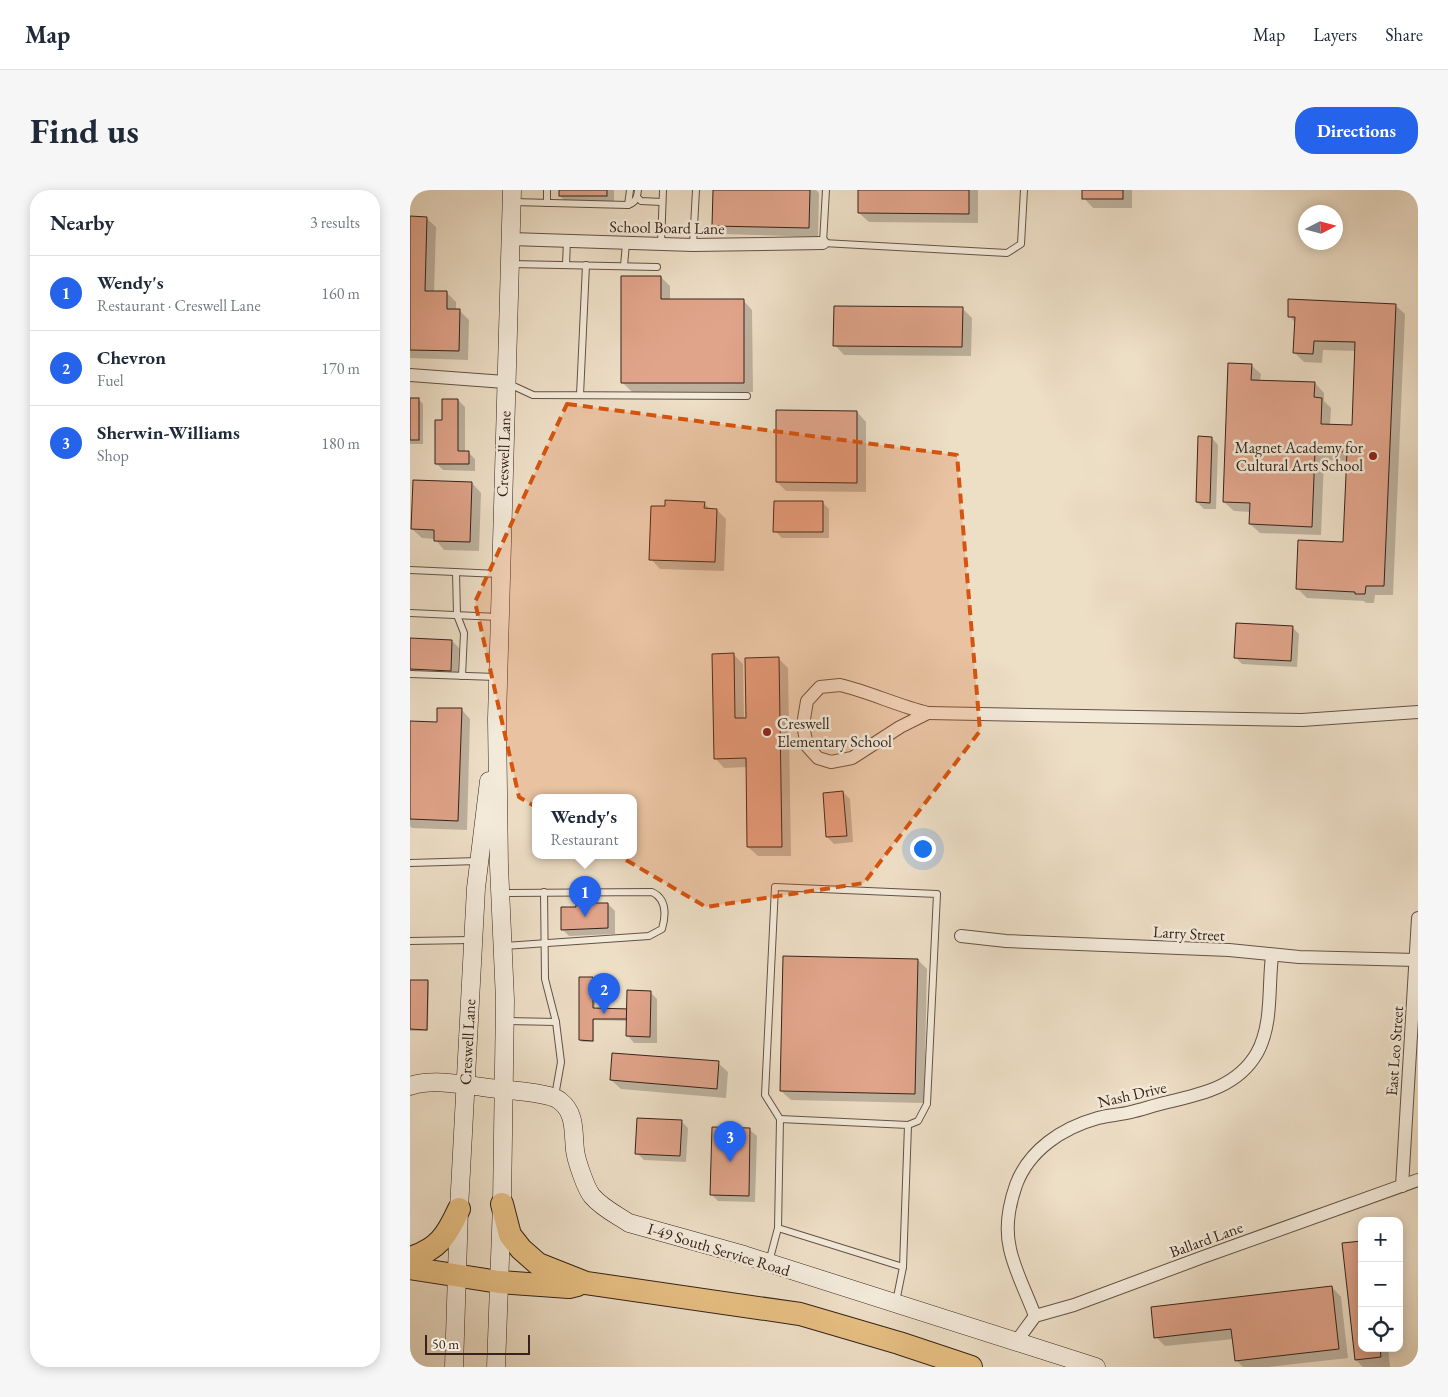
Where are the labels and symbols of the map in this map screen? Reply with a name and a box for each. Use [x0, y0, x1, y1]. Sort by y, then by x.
north arrow [1298, 205, 1343, 250]
street label: School Board Lane [609, 216, 725, 239]
street label: Creswell Lane [492, 411, 515, 497]
place label: Magnet Academy for Cultural Arts School [1235, 437, 1364, 476]
marker: Magnet Academy for Cultural Arts School [1367, 450, 1379, 462]
place label: Creswell Elementary School [777, 713, 892, 752]
marker: Creswell Elementary School [761, 726, 773, 738]
your location [910, 836, 936, 862]
pin: 1 [569, 876, 601, 917]
street label: Larry Street [1153, 921, 1225, 946]
pin: 2 [588, 973, 620, 1014]
street label: Creswell Lane [455, 998, 480, 1086]
street label: East Leo Street [1381, 1005, 1408, 1097]
street label: Nash Drive [1096, 1076, 1169, 1113]
pin: 3 [714, 1121, 746, 1162]
street label: Ballard Lane [1166, 1216, 1246, 1262]
street label: I-49 South Service Road [645, 1218, 793, 1281]
scale bar [425, 1332, 530, 1355]

